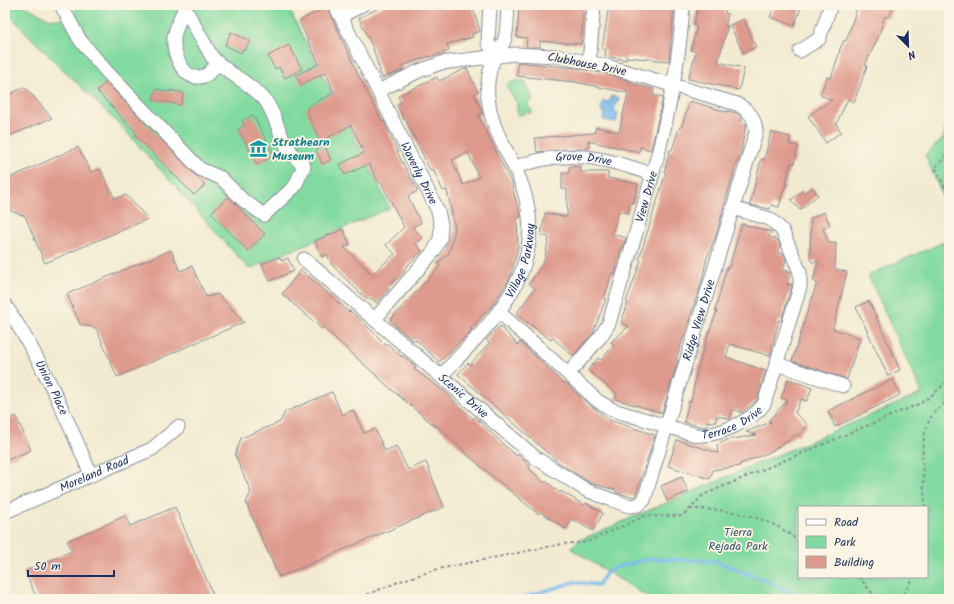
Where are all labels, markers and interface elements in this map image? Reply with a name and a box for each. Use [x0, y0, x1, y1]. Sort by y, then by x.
north arrow [888, 26, 928, 66]
text: N [905, 45, 918, 64]
street label: Clubhouse Drive [546, 48, 629, 82]
place label: Strathearn Museum [272, 133, 330, 166]
museum icon: Strathearn Museum [249, 139, 269, 159]
street label: Waverly Drive [395, 139, 443, 209]
street label: Grove Drive [555, 147, 614, 172]
street label: View Drive [631, 168, 663, 225]
street label: Village Parkway [501, 223, 540, 302]
street label: Ridge View Drive [678, 276, 721, 363]
street label: Union Place [30, 357, 73, 419]
street label: Scenic Drive [433, 369, 493, 424]
street label: Terrace Drive [701, 401, 768, 445]
street label: Moreland Road [57, 451, 133, 498]
legend [798, 506, 928, 578]
text: Road [834, 513, 859, 532]
park label: Tierra Rejada Park [708, 523, 768, 556]
text: Park [834, 533, 856, 552]
scale bar [28, 552, 114, 578]
text: Building [834, 553, 874, 572]
text: 50 m [34, 557, 61, 576]

